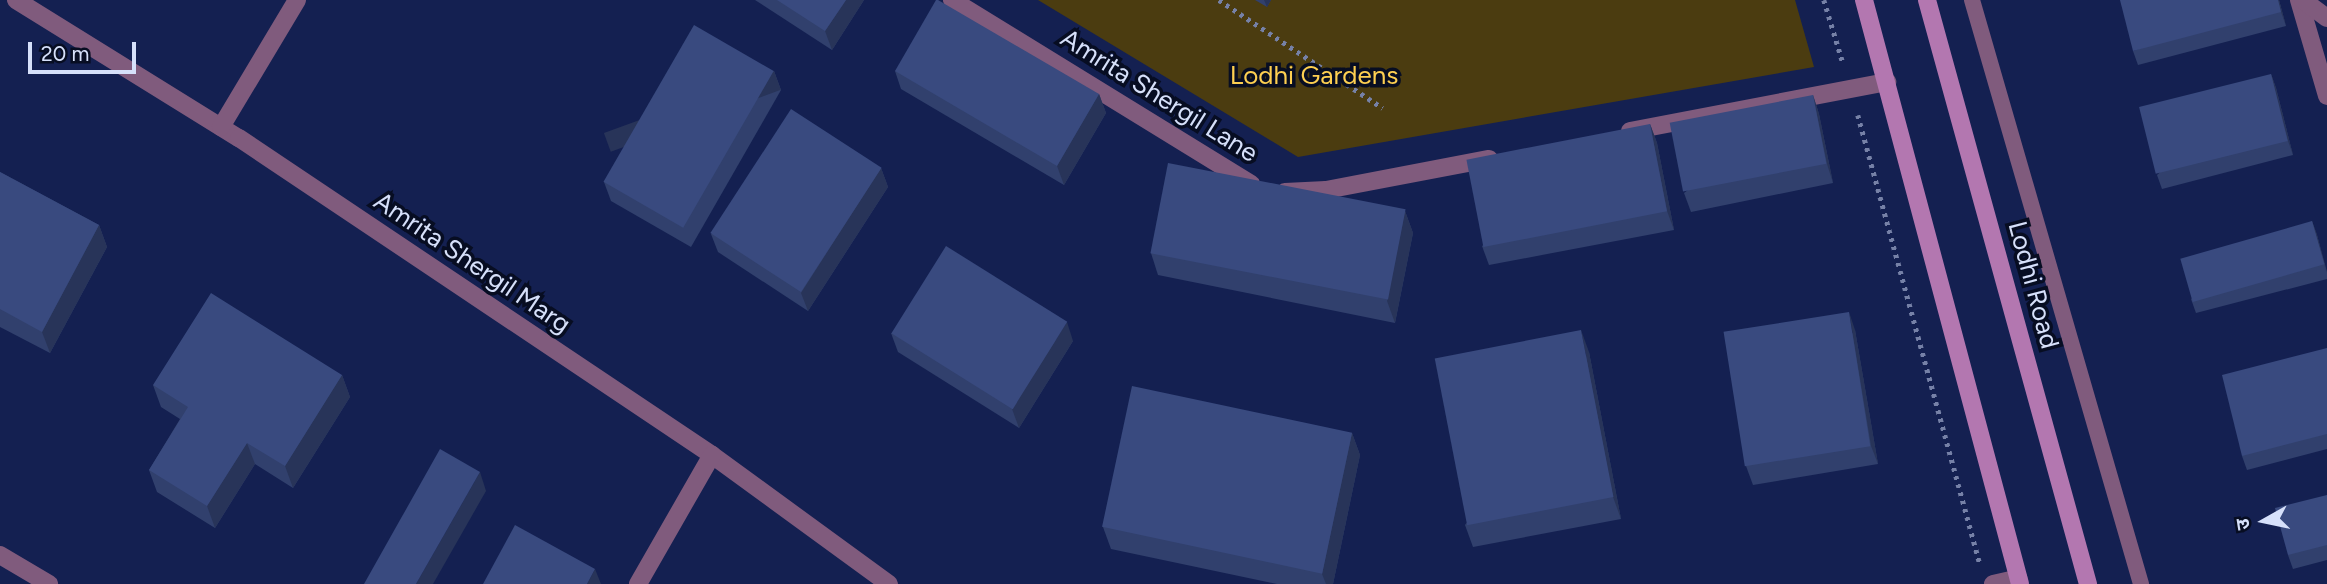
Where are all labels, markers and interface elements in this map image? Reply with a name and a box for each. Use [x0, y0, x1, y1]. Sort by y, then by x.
street label: Amrita Shergil Lane [1055, 23, 1263, 169]
scale bar [32, 28, 140, 72]
text: 20 m [41, 41, 89, 66]
park label: Lodhi Gardens [1230, 60, 1398, 92]
street label: Amrita Shergil Marg [368, 186, 576, 340]
street label: Lodhi Road [2001, 218, 2065, 352]
north arrow [2229, 486, 2299, 556]
text: उ [2231, 517, 2255, 532]

